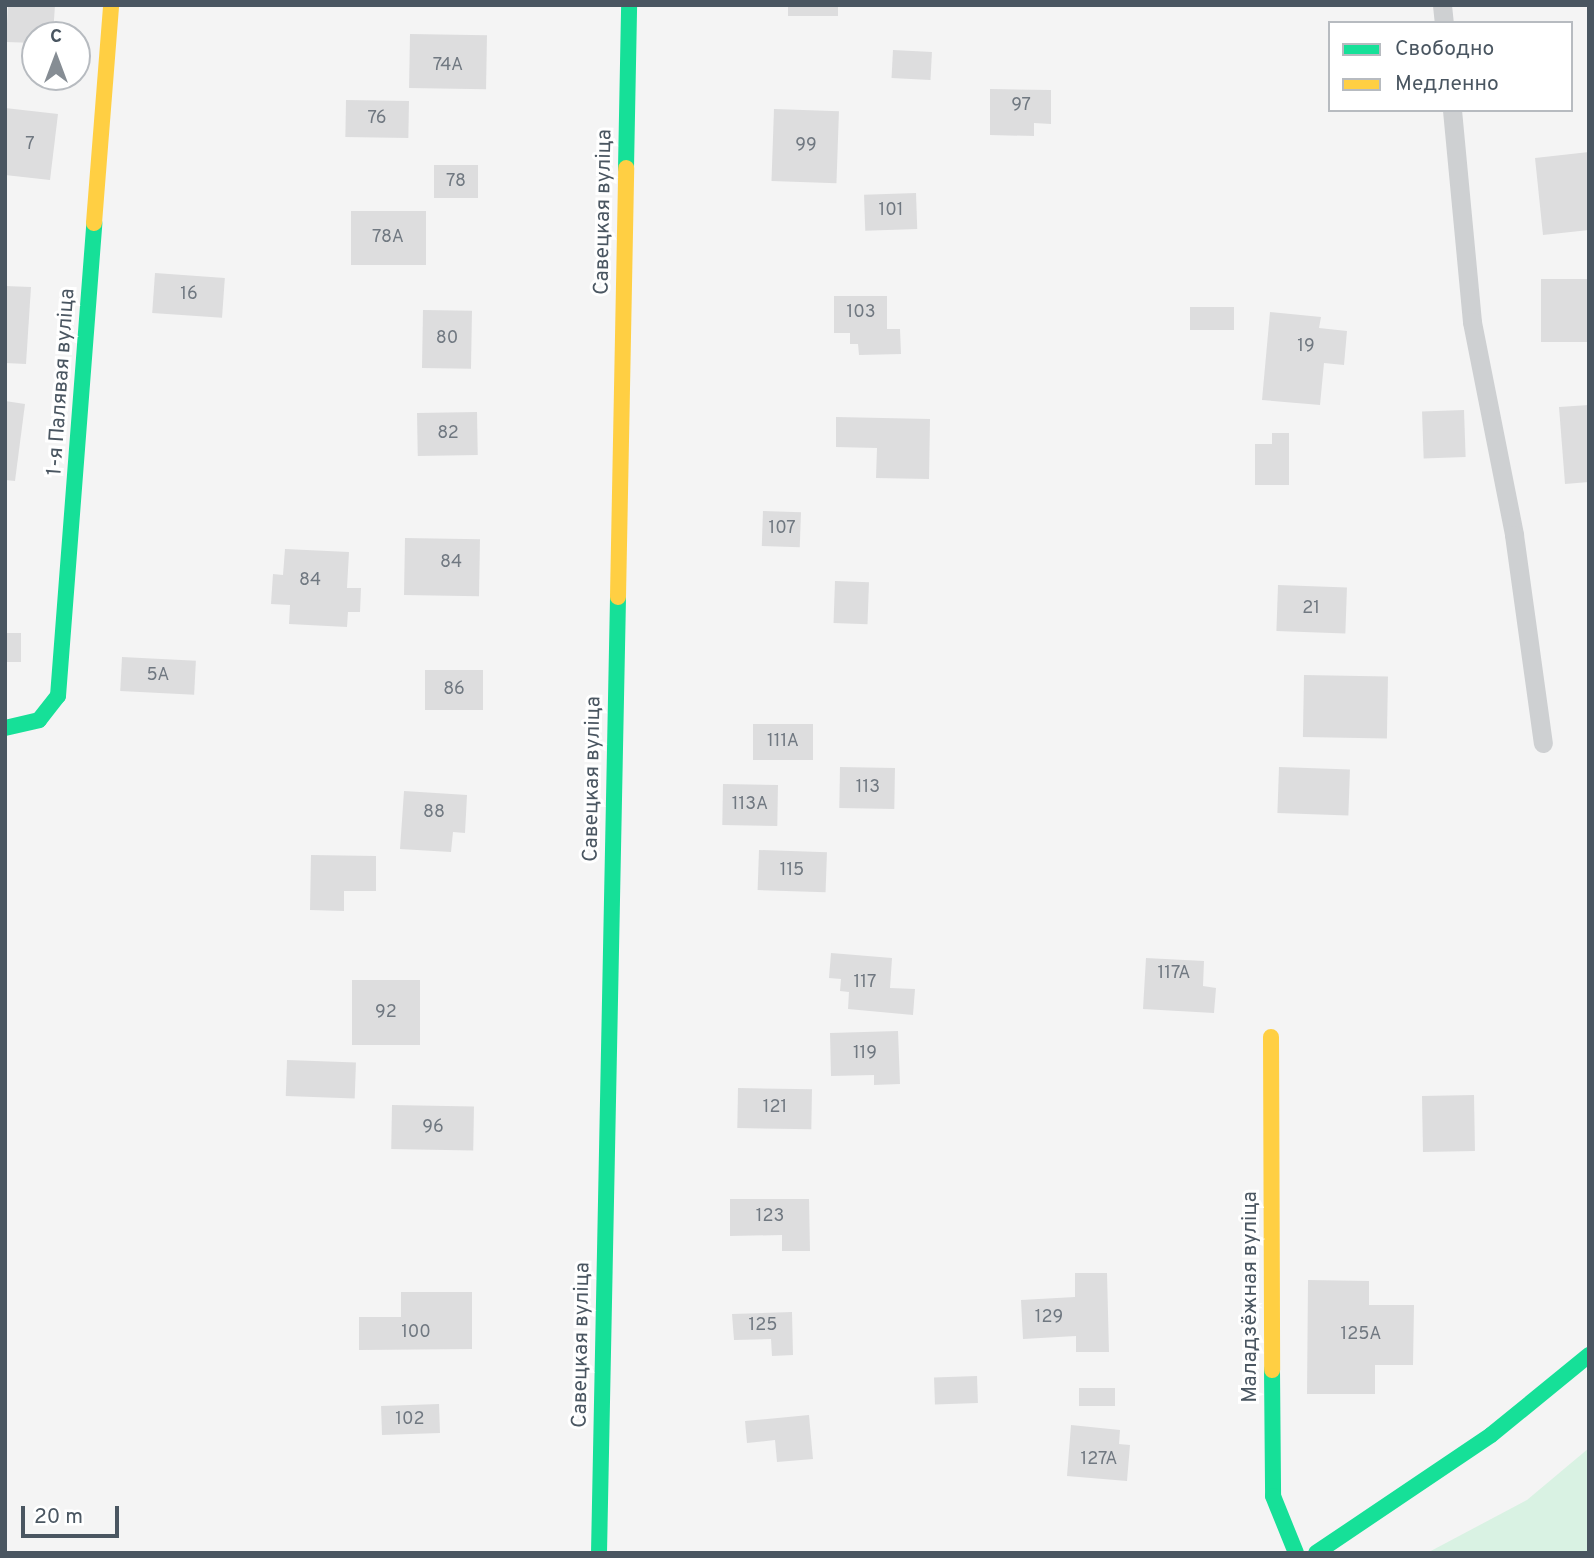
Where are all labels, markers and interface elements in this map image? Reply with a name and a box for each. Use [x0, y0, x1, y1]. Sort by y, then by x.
north arrow [21, 21, 91, 91]
legend [1328, 21, 1573, 112]
text: С [50, 25, 62, 49]
text: Свободно [1395, 36, 1494, 63]
house number: 74А [433, 55, 463, 77]
text: Медленно [1395, 71, 1499, 98]
house number: 97 [1011, 95, 1031, 117]
house number: 76 [367, 108, 387, 130]
street label: Савецкая вуліца [590, 129, 618, 295]
house number: 7 [25, 134, 35, 156]
house number: 99 [795, 135, 817, 157]
house number: 78 [446, 171, 466, 193]
house number: 101 [879, 200, 903, 222]
house number: 78А [372, 227, 404, 249]
house number: 16 [180, 284, 198, 306]
street label: 1-я Палявая вуліца [43, 287, 81, 477]
house number: 103 [846, 302, 876, 324]
house number: 80 [436, 328, 458, 350]
house number: 19 [1297, 336, 1315, 358]
house number: 82 [437, 423, 459, 445]
house number: 107 [768, 518, 796, 540]
house number: 84 [440, 552, 462, 574]
house number: 84 [299, 570, 321, 592]
house number: 21 [1302, 598, 1320, 620]
house number: 5А [146, 665, 170, 687]
house number: 86 [443, 679, 465, 701]
street label: Савецкая вуліца [579, 696, 607, 862]
house number: 111А [767, 731, 799, 753]
house number: 113 [856, 777, 880, 799]
house number: 113А [732, 794, 768, 816]
house number: 88 [423, 802, 445, 824]
house number: 115 [780, 860, 804, 882]
house number: 117А [1158, 963, 1190, 985]
house number: 117 [854, 972, 876, 994]
house number: 92 [375, 1002, 397, 1024]
house number: 119 [853, 1043, 877, 1065]
house number: 121 [763, 1097, 787, 1119]
house number: 96 [422, 1117, 444, 1139]
street label: Маладзёжная вуліца [1238, 1191, 1264, 1403]
house number: 123 [756, 1206, 784, 1228]
street label: Савецкая вуліца [568, 1262, 596, 1428]
house number: 129 [1035, 1307, 1063, 1329]
house number: 125 [749, 1315, 777, 1337]
house number: 100 [401, 1322, 431, 1344]
house number: 125А [1341, 1324, 1381, 1346]
house number: 102 [395, 1409, 425, 1431]
house number: 127А [1080, 1449, 1118, 1471]
scale bar [24, 1492, 122, 1536]
text: 20 m [34, 1504, 83, 1531]

